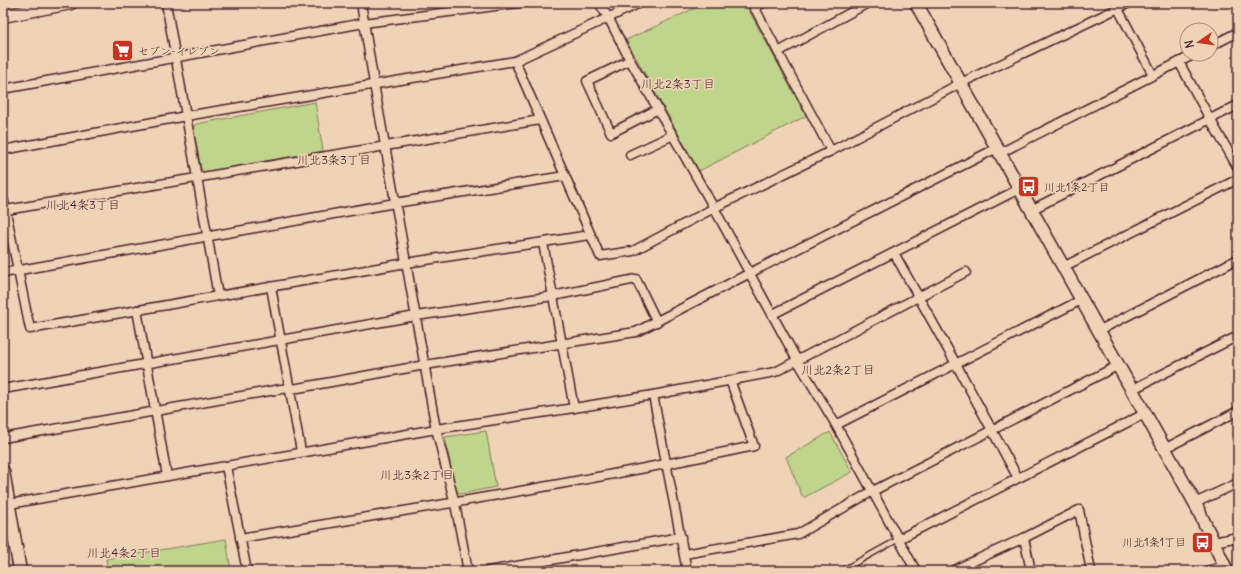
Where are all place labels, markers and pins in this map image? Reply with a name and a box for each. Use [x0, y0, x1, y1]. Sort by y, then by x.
supermarket icon: セブン-イレブン [110, 38, 136, 64]
place label: セブン-イレブン [138, 44, 220, 58]
bus stop icon: 川北1条2丁目 [1015, 174, 1041, 200]
place label: 川北1条2丁目 [1044, 180, 1109, 194]
bus stop icon: 川北1条1丁目 [1189, 529, 1215, 555]
place label: 川北1条1丁目 [1122, 535, 1186, 549]

